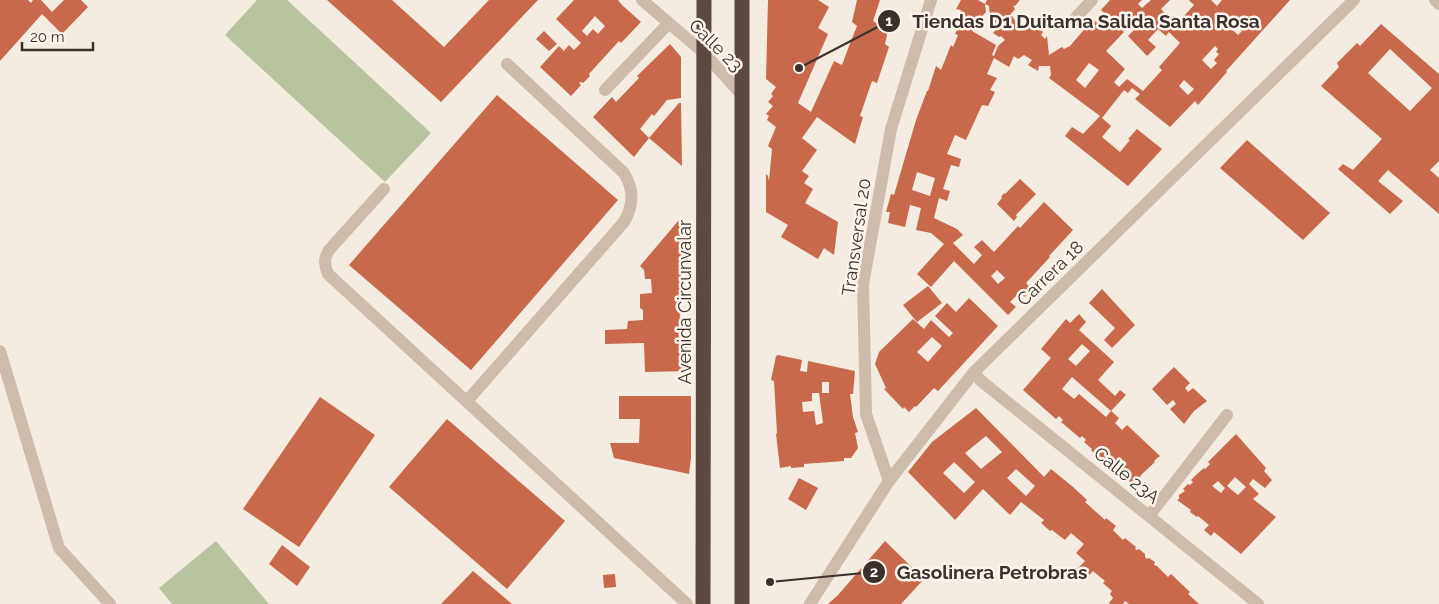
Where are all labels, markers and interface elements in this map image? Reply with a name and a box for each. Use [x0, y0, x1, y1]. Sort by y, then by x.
callout: Tiendas D1 Duitama Salida Santa Rosa [877, 4, 1269, 38]
text: Tiendas D1 Duitama Salida Santa Rosa [912, 10, 1260, 32]
text: 1 [885, 12, 893, 30]
street label: Calle 23 [685, 14, 747, 76]
scale bar [22, 20, 94, 52]
text: 20 m [30, 28, 65, 46]
street label: Transversal 20 [837, 177, 875, 297]
street label: Avenida Circunvalar [674, 219, 695, 384]
street label: Carrera 18 [1012, 236, 1088, 310]
street label: Calle 23A [1090, 442, 1164, 508]
callout: Gasolinera Petrobras [861, 555, 1097, 589]
text: Gasolinera Petrobras [897, 561, 1087, 583]
text: 2 [870, 563, 878, 581]

